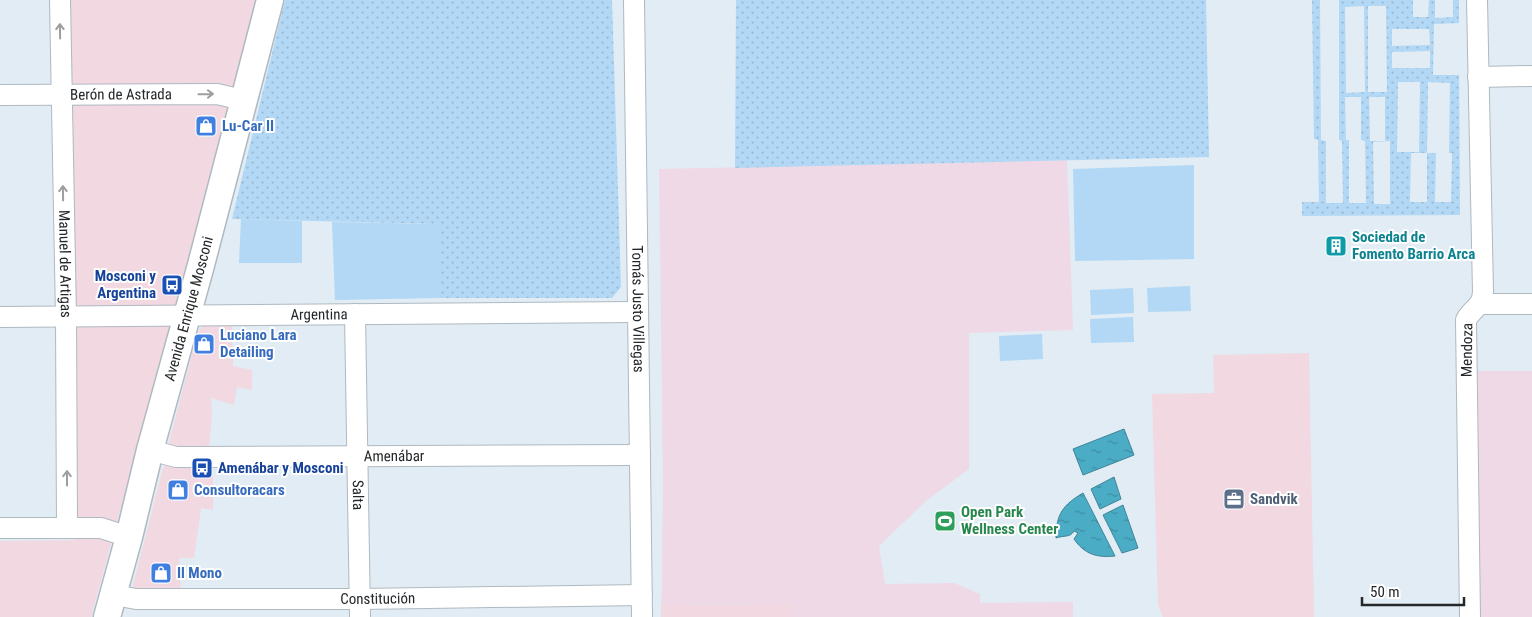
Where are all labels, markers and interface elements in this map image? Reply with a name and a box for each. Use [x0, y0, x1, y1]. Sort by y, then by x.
one-way arrow [55, 23, 65, 40]
street label: Berón de Astrada [70, 85, 172, 104]
one-way arrow [198, 89, 214, 99]
shop icon: Lu-Car II [194, 114, 218, 138]
place label: Lu-Car II [222, 117, 274, 135]
one-way arrow [58, 186, 68, 202]
street label: Manuel de Artigas [55, 210, 75, 318]
place label: Sociedad de Fomento Barrio Arca [1352, 228, 1475, 263]
street label: Avenida Enrique Mosconi [160, 234, 217, 383]
building icon: Sociedad de Fomento Barrio Arca [1324, 234, 1348, 258]
street label: Tomás Justo Villegas [628, 245, 648, 373]
place label: Mosconi y Argentina [95, 267, 156, 302]
bus stop icon: Mosconi y Argentina [160, 273, 184, 297]
street label: Argentina [290, 305, 348, 324]
street label: Mendoza [1458, 323, 1476, 377]
place label: Luciano Lara Detailing [220, 326, 297, 361]
shop icon: Luciano Lara Detailing [192, 332, 216, 356]
street label: Amenábar [364, 447, 425, 465]
bus stop icon: Amenábar y Mosconi [190, 456, 214, 480]
place label: Amenábar y Mosconi [218, 459, 344, 477]
one-way arrow [62, 471, 71, 487]
shop icon: Consultoracars [166, 478, 190, 502]
street label: Salta [349, 480, 367, 510]
place label: Consultoracars [194, 481, 285, 499]
office icon: Sandvik [1222, 487, 1246, 511]
place label: Sandvik [1250, 490, 1298, 508]
place label: Open Park Wellness Center [961, 503, 1058, 538]
sports icon: Open Park Wellness Center [933, 509, 957, 533]
shop icon: Il Mono [149, 561, 173, 585]
place label: Il Mono [177, 564, 222, 582]
scale bar [1362, 574, 1464, 606]
text: 50 m [1370, 583, 1400, 601]
street label: Constitución [340, 589, 415, 608]

